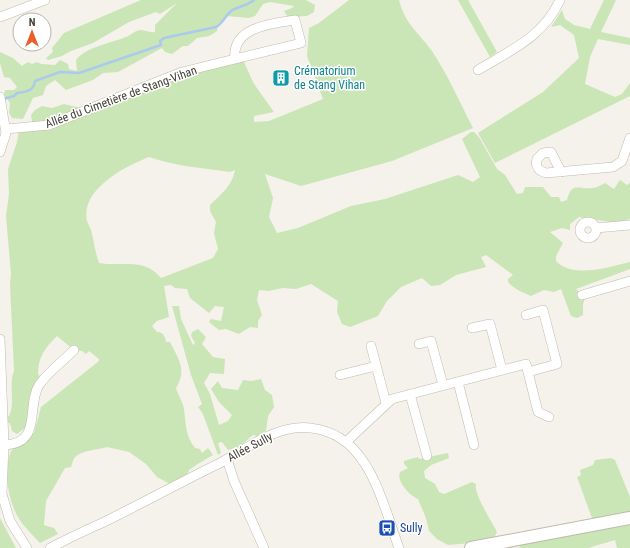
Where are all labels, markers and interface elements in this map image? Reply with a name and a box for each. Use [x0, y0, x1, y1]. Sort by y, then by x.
north arrow [12, 12, 52, 52]
text: N [29, 16, 36, 29]
street label: Allée du Cimetière de Stang-Vihan [43, 63, 199, 131]
place label: Crématorium de Stang Vihan [294, 64, 365, 92]
building icon: Crématorium de Stang Vihan [271, 68, 291, 88]
street label: Allée Sully [225, 429, 275, 465]
bus stop icon: Sully [377, 518, 397, 538]
place label: Sully [400, 521, 423, 535]

